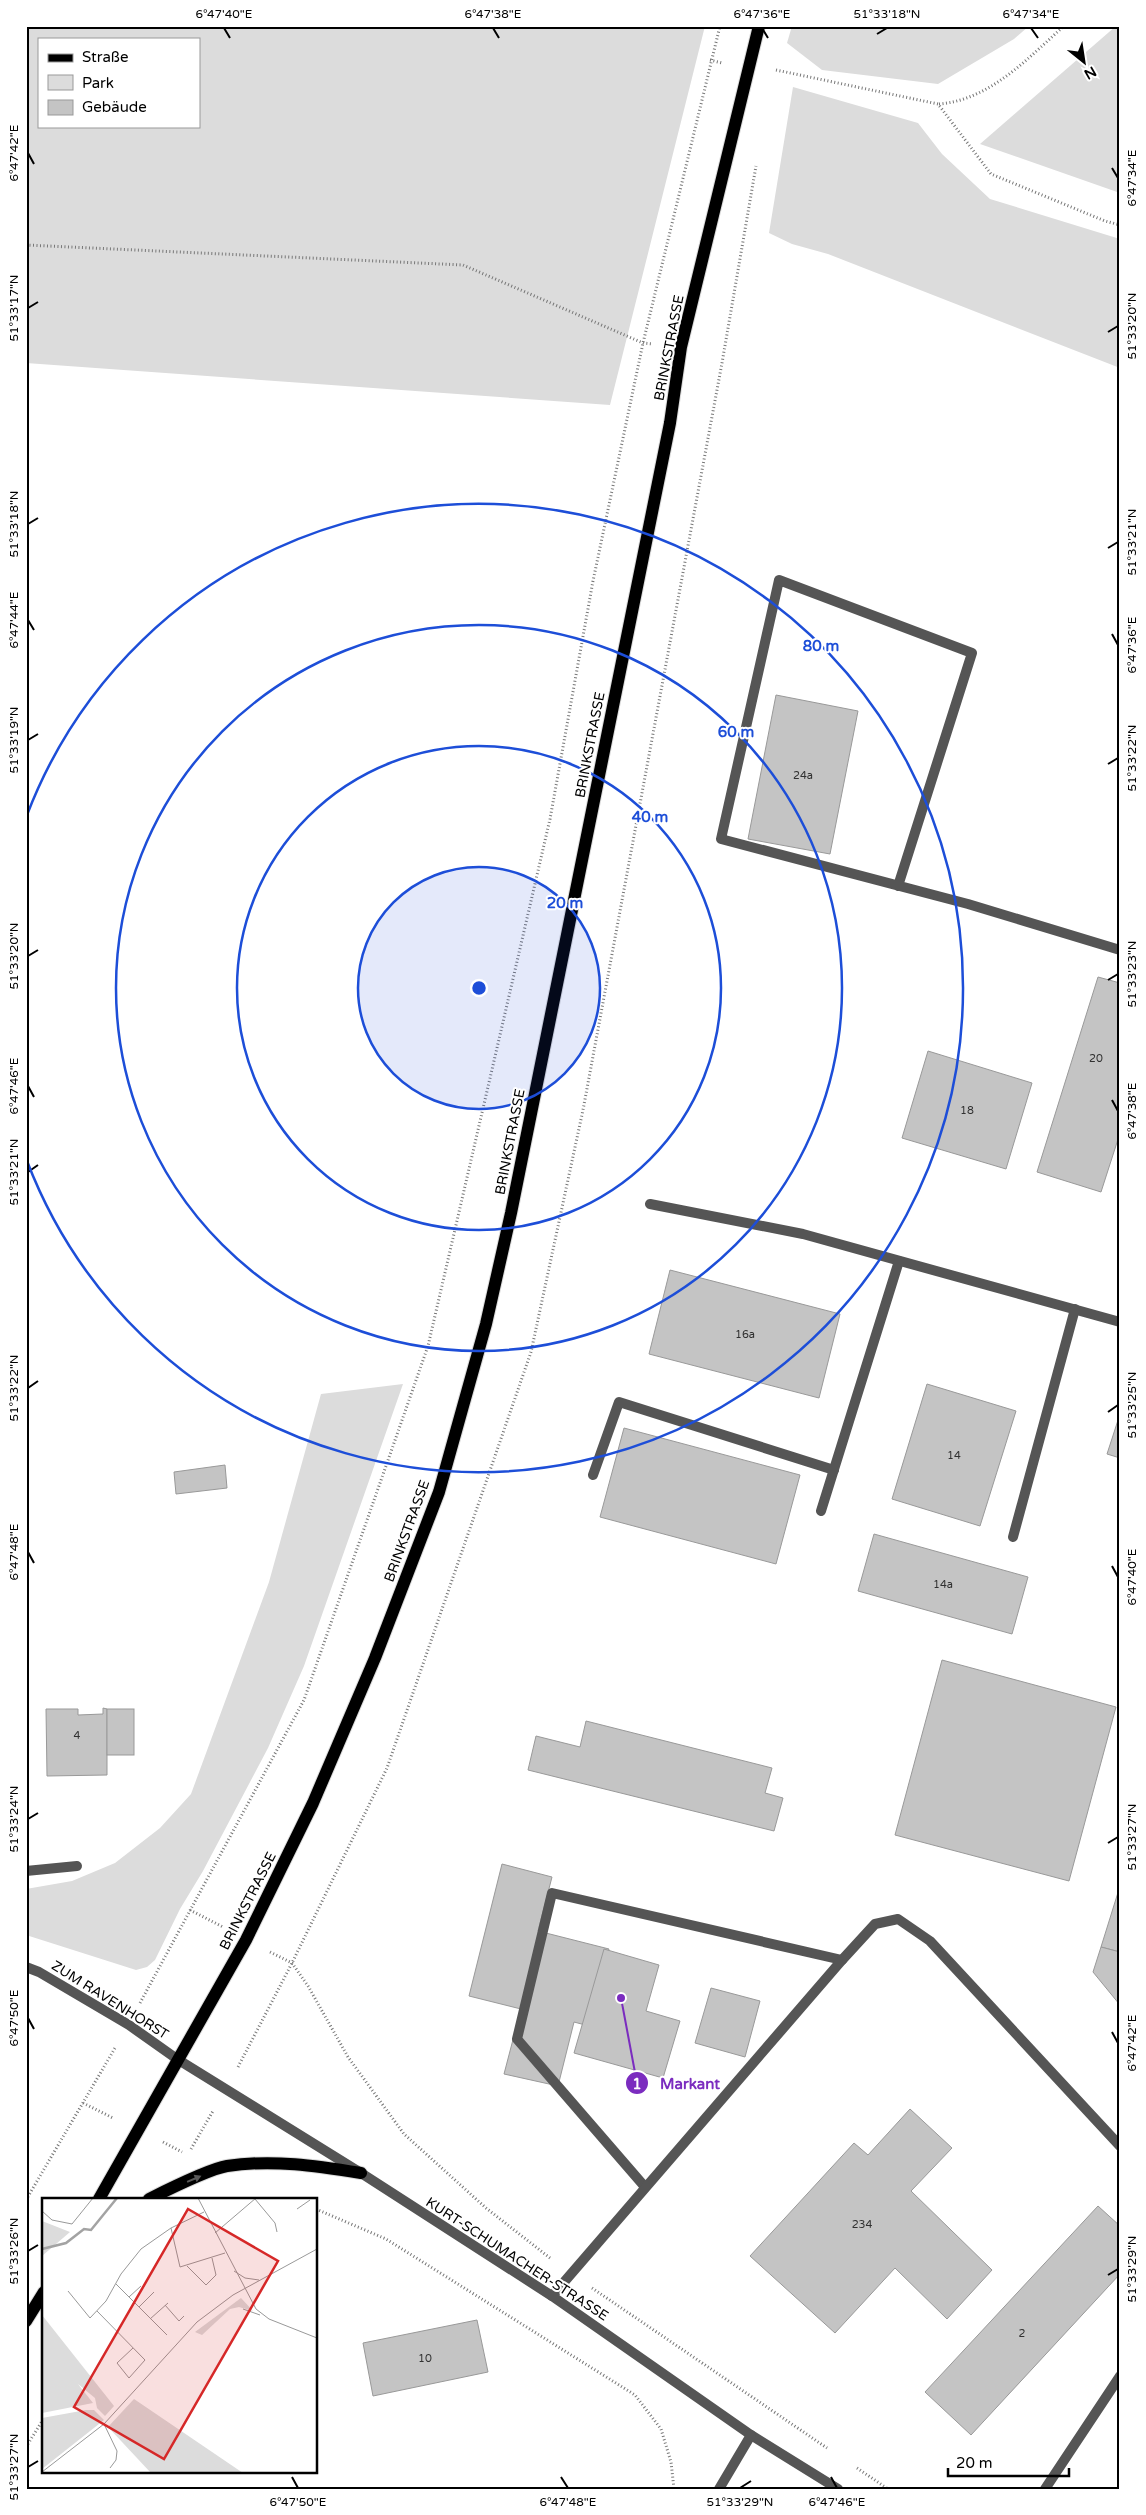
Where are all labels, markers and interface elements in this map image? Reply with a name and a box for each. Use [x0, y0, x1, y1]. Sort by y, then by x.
text: 6°47'40"E [196, 7, 253, 21]
text: 6°47'38"E [465, 7, 522, 21]
text: 6°47'36"E [734, 7, 791, 21]
text: 51°33'18"N [854, 7, 921, 21]
text: 6°47'34"E [1003, 7, 1060, 21]
legend [38, 38, 200, 128]
north arrow [1058, 38, 1108, 88]
text: Straße [82, 48, 128, 66]
text: N [1081, 63, 1099, 83]
text: Park [82, 74, 114, 92]
text: Gebäude [82, 98, 147, 116]
text: 6°47'42"E [7, 124, 21, 181]
text: 6°47'34"E [1125, 149, 1139, 206]
text: 51°33'17"N [7, 275, 21, 342]
text: 51°33'20"N [1125, 293, 1139, 360]
street label: BRINKSTRASSE [650, 294, 688, 402]
text: 51°33'18"N [7, 491, 21, 558]
text: 51°33'21"N [1125, 509, 1139, 576]
text: 6°47'44"E [7, 591, 21, 648]
text: 6°47'36"E [1125, 616, 1139, 673]
text: 80 m [803, 637, 839, 655]
street label: BRINKSTRASSE [571, 691, 609, 799]
text: 51°33'19"N [7, 707, 21, 774]
text: 60 m [718, 723, 754, 741]
text: 51°33'22"N [1125, 725, 1139, 792]
house number: 24a [793, 769, 813, 782]
text: 40 m [632, 808, 668, 826]
text: 20 m [547, 894, 583, 912]
text: 51°33'20"N [7, 923, 21, 990]
text: 51°33'23"N [1125, 941, 1139, 1008]
centre of rings [470, 979, 488, 997]
house number: 20 [1089, 1052, 1103, 1065]
text: 6°47'46"E [7, 1057, 21, 1114]
text: 6°47'38"E [1125, 1082, 1139, 1139]
street label: BRINKSTRASSE [491, 1088, 529, 1196]
house number: 18 [960, 1104, 974, 1117]
text: 51°33'21"N [7, 1139, 21, 1206]
house number: 16a [735, 1328, 755, 1341]
text: 51°33'22"N [7, 1355, 21, 1422]
text: 51°33'25"N [1125, 1372, 1139, 1439]
house number: 14 [947, 1449, 961, 1462]
street label: BRINKSTRASSE [381, 1478, 433, 1584]
text: 6°47'48"E [7, 1523, 21, 1580]
text: 6°47'40"E [1125, 1548, 1139, 1605]
house number: 14a [933, 1578, 953, 1591]
house number: 4 [74, 1729, 81, 1742]
text: 51°33'24"N [7, 1786, 21, 1853]
text: 51°33'27"N [1125, 1804, 1139, 1871]
street label: BRINKSTRASSE [216, 1849, 280, 1953]
street label: ZUM RAVENHORST [48, 1957, 172, 2043]
text: 6°47'50"E [7, 1989, 21, 2046]
text: 6°47'42"E [1125, 2014, 1139, 2071]
callout: Markant [625, 2068, 730, 2098]
text: 1 [632, 2075, 642, 2093]
text: Markant [660, 2075, 720, 2093]
one-way arrow [187, 2175, 201, 2183]
street label: KURT-SCHUMACHER-STRASSE [423, 2194, 612, 2324]
inset map [42, 2198, 318, 2472]
text: 51°33'26"N [7, 2218, 21, 2285]
house number: 234 [852, 2218, 872, 2231]
text: 51°33'29"N [1125, 2236, 1139, 2303]
house number: 2 [1019, 2327, 1026, 2340]
house number: 10 [418, 2352, 432, 2365]
text: 51°33'27"N [7, 2434, 21, 2501]
scale bar [948, 2445, 1070, 2477]
text: 20 m [956, 2454, 993, 2472]
text: 6°47'50"E [270, 2495, 327, 2509]
text: 6°47'48"E [540, 2495, 597, 2509]
text: 51°33'29"N [707, 2495, 774, 2509]
text: 6°47'46"E [809, 2495, 866, 2509]

